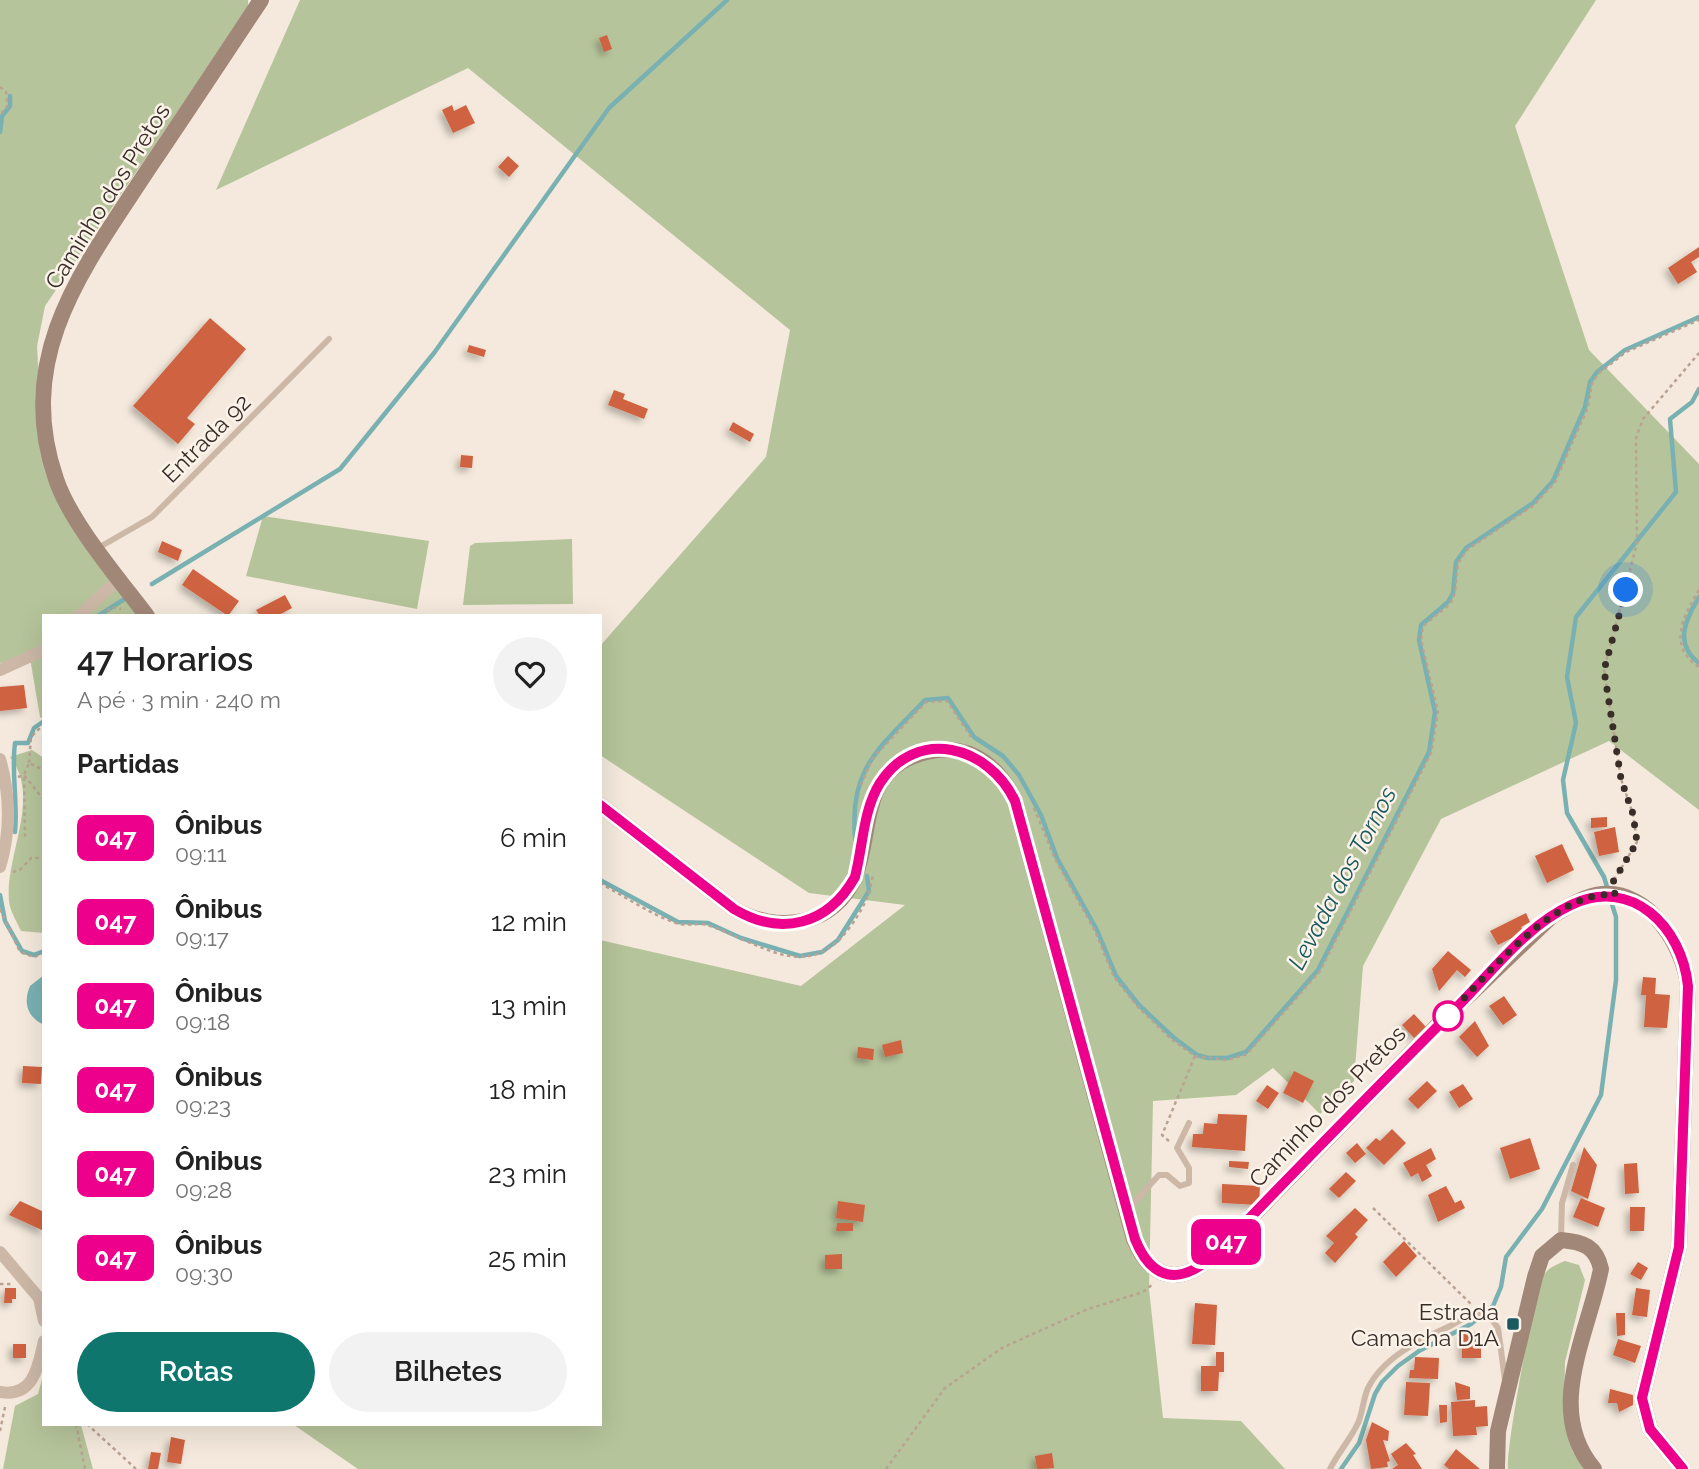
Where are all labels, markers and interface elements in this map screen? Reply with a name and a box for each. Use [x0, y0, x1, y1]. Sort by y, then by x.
street label: Caminho dos Pretos [39, 98, 175, 294]
street label: Entrada 92 [156, 388, 256, 488]
your location [1608, 572, 1643, 607]
button: heart [493, 637, 567, 711]
text: 47 Horarios [77, 640, 253, 679]
text: A pé · 3 min · 240 m [77, 686, 281, 713]
text: Partidas [77, 749, 179, 779]
water label: Levada dos Tornos [1282, 782, 1402, 974]
text: Ônibus [175, 810, 262, 840]
text: 047 [95, 823, 136, 852]
text: 6 min [500, 823, 567, 853]
text: 09:11 [175, 840, 227, 867]
text: Ônibus [175, 894, 262, 924]
text: 047 [95, 907, 136, 936]
text: 12 min [491, 907, 567, 937]
text: 09:17 [175, 924, 229, 951]
text: Ônibus [175, 978, 262, 1008]
text: 047 [95, 991, 136, 1020]
text: 13 min [491, 991, 567, 1021]
unlabelled marker [1433, 1001, 1463, 1031]
text: 09:18 [175, 1008, 230, 1035]
street label: Caminho dos Pretos [1243, 1020, 1411, 1192]
text: Ônibus [175, 1062, 262, 1092]
text: 047 [95, 1075, 136, 1104]
text: 18 min [489, 1075, 567, 1105]
text: 09:23 [175, 1092, 231, 1119]
text: Ônibus [175, 1146, 262, 1176]
text: 047 [95, 1159, 136, 1188]
text: 23 min [488, 1159, 567, 1189]
text: 09:28 [175, 1176, 233, 1203]
line badge: 047 [1186, 1219, 1266, 1265]
text: 047 [1205, 1227, 1247, 1256]
text: Ônibus [175, 1230, 262, 1260]
text: 047 [95, 1243, 136, 1272]
text: 25 min [488, 1243, 567, 1273]
text: 09:30 [175, 1260, 233, 1287]
place label: Estrada Camacha D1A [1351, 1298, 1499, 1351]
marker: Estrada Camacha D1A [1505, 1316, 1521, 1332]
button: Rotas [77, 1332, 315, 1412]
button: Bilhetes [329, 1332, 567, 1412]

